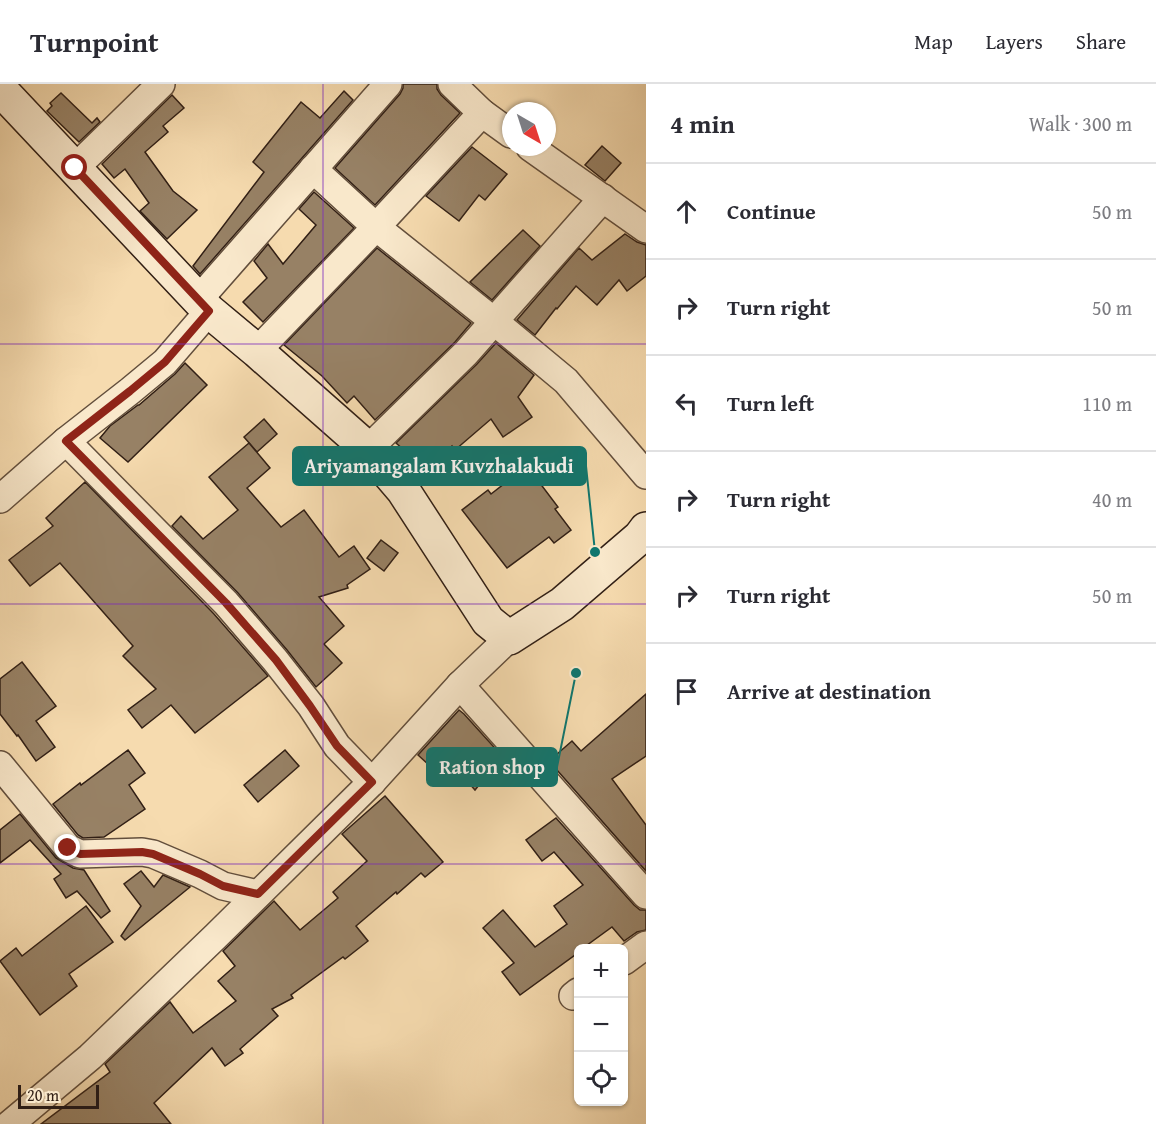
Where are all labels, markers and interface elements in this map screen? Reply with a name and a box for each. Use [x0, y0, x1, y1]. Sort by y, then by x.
text: Turnpoint [30, 21, 159, 62]
text: Map [914, 26, 953, 57]
text: Layers [986, 26, 1043, 57]
text: Share [1076, 26, 1126, 57]
north arrow [502, 102, 556, 156]
text: 4 min [670, 104, 735, 143]
text: Walk · 300 m [1029, 109, 1132, 138]
route start [61, 154, 87, 180]
icon: ahead [670, 195, 703, 228]
text: Continue [727, 195, 816, 227]
text: 50 m [1092, 197, 1132, 226]
icon: right [670, 291, 703, 324]
text: Turn right [727, 291, 830, 323]
text: 50 m [1092, 293, 1132, 322]
icon: left [670, 387, 703, 420]
text: Turn left [727, 387, 814, 419]
text: 110 m [1082, 389, 1132, 418]
callout: Ariyamangalam Kuvzhalakudi [293, 447, 586, 485]
text: Ariyamangalam Kuvzhalakudi [304, 451, 574, 480]
icon: right [670, 483, 703, 516]
text: Turn right [727, 483, 830, 515]
text: 40 m [1092, 485, 1132, 514]
icon: right [670, 579, 703, 612]
text: Turn right [727, 579, 830, 611]
text: 50 m [1092, 581, 1132, 610]
icon: arrive [670, 675, 703, 708]
text: Arrive at destination [727, 675, 931, 707]
callout: Ration shop [427, 748, 557, 786]
text: Ration shop [439, 752, 545, 781]
route end [54, 834, 80, 860]
map controls [574, 944, 628, 1106]
button: + [574, 944, 628, 998]
button: − [574, 998, 628, 1052]
button: locate [574, 1052, 628, 1106]
scale bar [18, 1082, 99, 1110]
text: 20 m [27, 1083, 59, 1107]

